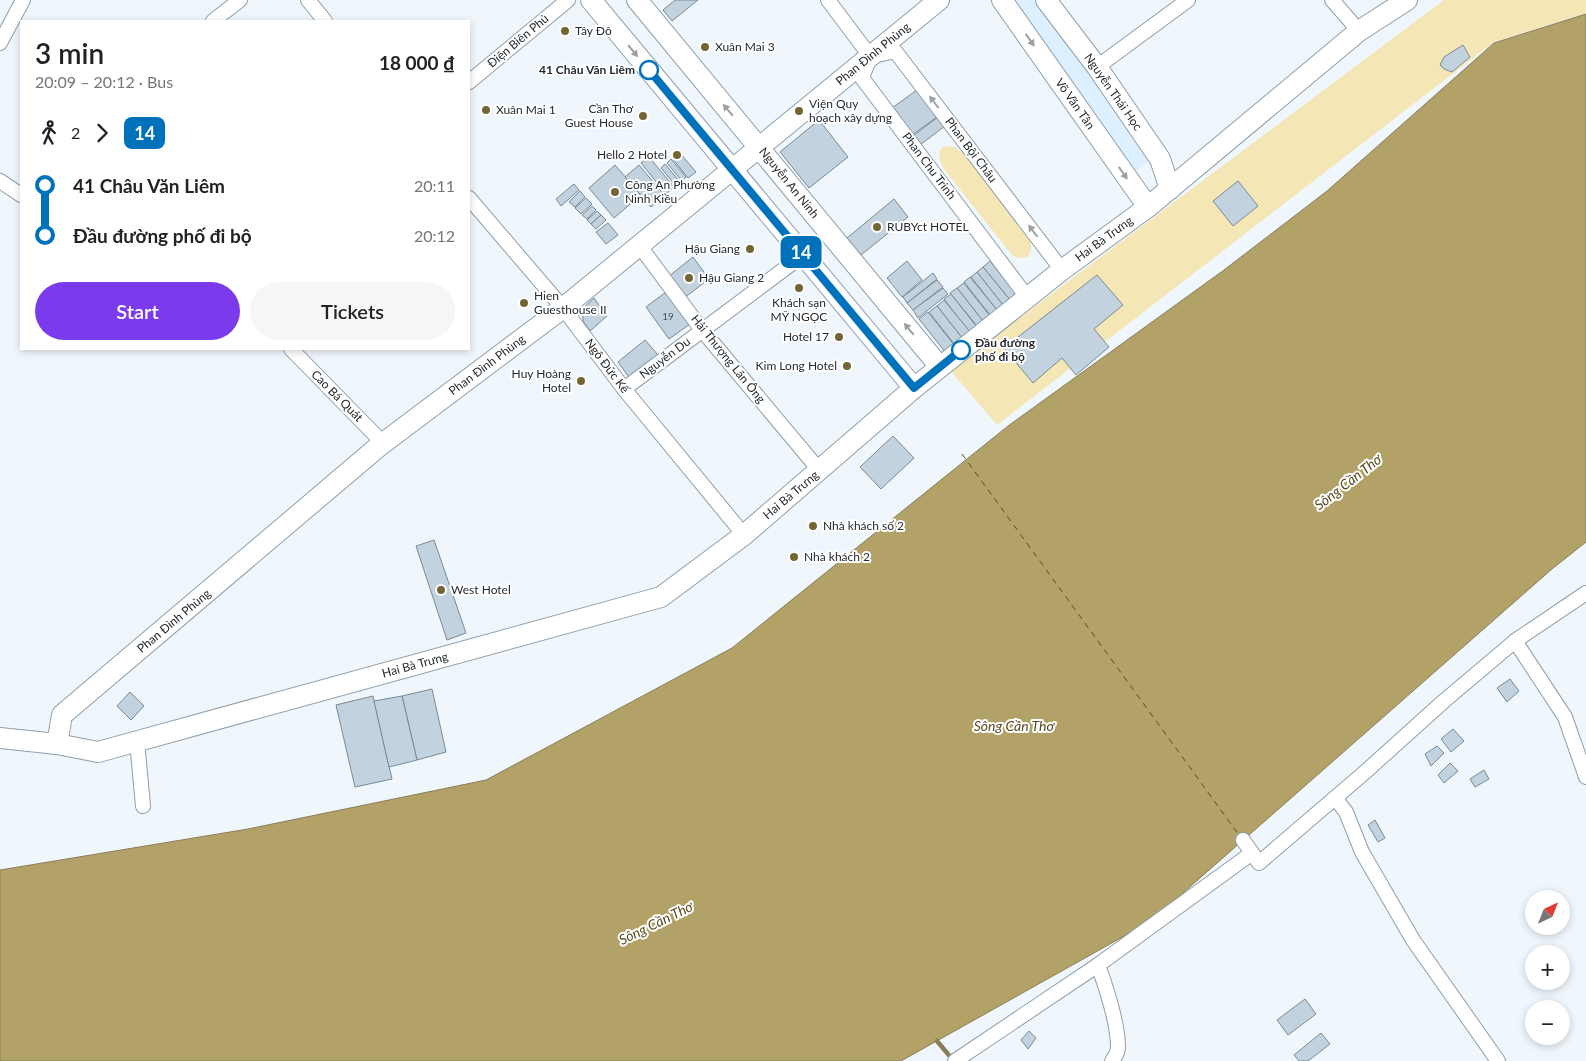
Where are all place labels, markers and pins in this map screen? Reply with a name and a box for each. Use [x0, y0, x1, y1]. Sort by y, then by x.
place label: Tây Đô [575, 23, 612, 38]
marker: Tây Đô [559, 25, 571, 37]
place label: Xuân Mai 3 [715, 39, 775, 54]
marker: Xuân Mai 3 [699, 41, 711, 53]
marker: 41 Châu Văn Liêm [639, 60, 659, 80]
place label: 41 Châu Văn Liêm [539, 62, 635, 77]
place label: Viện Quy hoạch xây dựng [809, 96, 892, 125]
place label: Cần Thơ Guest House [565, 101, 634, 130]
place label: Xuân Mai 1 [496, 102, 556, 117]
marker: Xuân Mai 1 [480, 104, 492, 116]
marker: Viện Quy hoạch xây dựng [793, 105, 805, 117]
marker: Cần Thơ Guest House [637, 110, 649, 122]
place label: Hello 2 Hotel [597, 147, 667, 162]
marker: Hello 2 Hotel [671, 149, 683, 161]
place label: Công An Phường Ninh Kiều [625, 177, 715, 206]
marker: Công An Phường Ninh Kiều [609, 186, 621, 198]
place label: RUBYct HOTEL [887, 219, 969, 234]
marker: RUBYct HOTEL [871, 221, 883, 233]
place label: Hậu Giang [685, 241, 740, 256]
marker: Hậu Giang [744, 243, 756, 255]
place label: Hậu Giang 2 [699, 270, 764, 285]
marker: Hậu Giang 2 [683, 272, 695, 284]
marker: Khách sạn MỸ NGỌC [793, 282, 805, 294]
place label: Hien Guesthouse II [534, 288, 607, 317]
place label: Khách sạn MỸ NGỌC [771, 295, 827, 324]
marker: Hien Guesthouse II [518, 297, 530, 309]
place label: Hotel 17 [783, 329, 829, 344]
marker: Hotel 17 [833, 331, 845, 343]
place label: Đầu đường phố đi bộ [975, 335, 1036, 364]
marker: Đầu đường phố đi bộ [951, 340, 971, 360]
place label: Kim Long Hotel [756, 358, 837, 373]
marker: Kim Long Hotel [841, 360, 853, 372]
place label: Huy Hoàng Hotel [512, 366, 571, 395]
marker: Huy Hoàng Hotel [575, 375, 587, 387]
place label: Nhà khách số 2 [823, 518, 904, 533]
marker: Nhà khách số 2 [807, 520, 819, 532]
place label: Nhà khách 2 [804, 549, 870, 564]
marker: Nhà khách 2 [788, 551, 800, 563]
place label: West Hotel [451, 582, 511, 597]
marker: West Hotel [435, 584, 447, 596]

